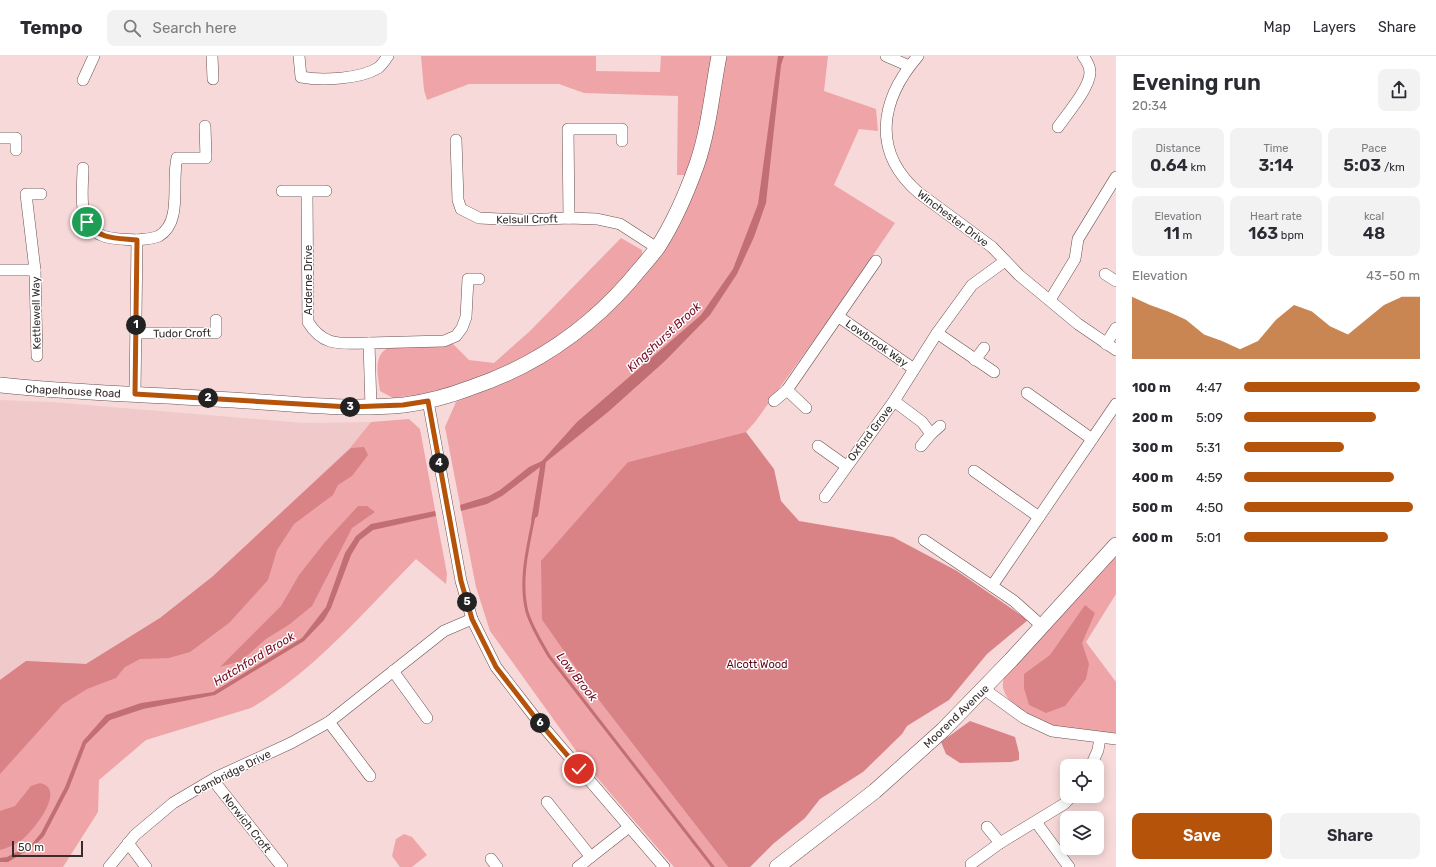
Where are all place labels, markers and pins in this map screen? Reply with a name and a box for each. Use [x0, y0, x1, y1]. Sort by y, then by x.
pin [70, 205, 104, 239]
pin: 1 [126, 315, 146, 335]
pin: 2 [198, 388, 218, 408]
pin: 3 [340, 397, 360, 417]
pin: 4 [429, 453, 449, 473]
pin: 5 [457, 592, 477, 612]
pin: 6 [530, 713, 550, 733]
pin [562, 752, 596, 786]

